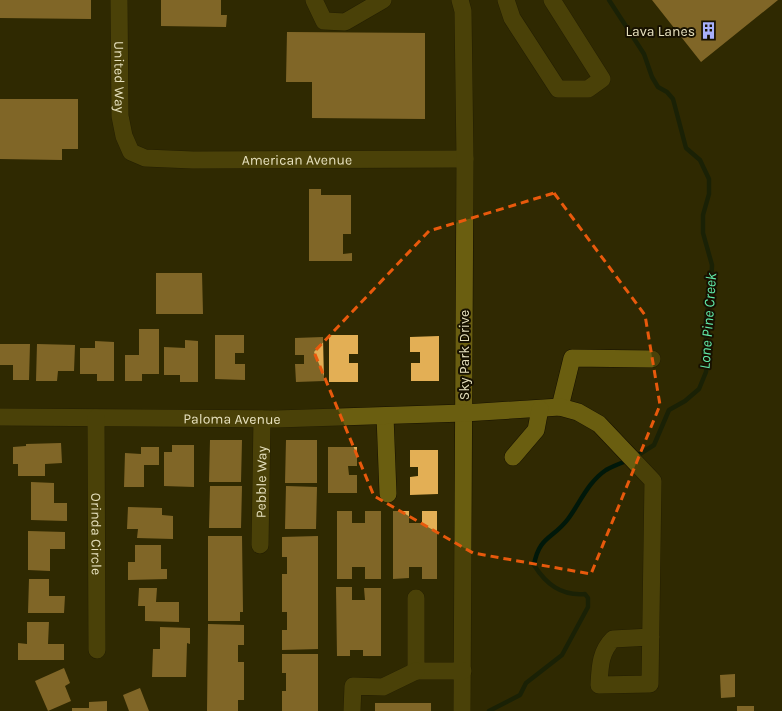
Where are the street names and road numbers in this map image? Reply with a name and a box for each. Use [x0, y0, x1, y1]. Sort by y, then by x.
street label: United Way [110, 41, 128, 114]
street label: American Avenue [242, 151, 352, 169]
street label: Sky Park Drive [456, 310, 473, 400]
street label: Paloma Avenue [183, 410, 281, 428]
street label: Pebble Way [252, 445, 271, 518]
street label: Orinda Circle [87, 493, 105, 575]

